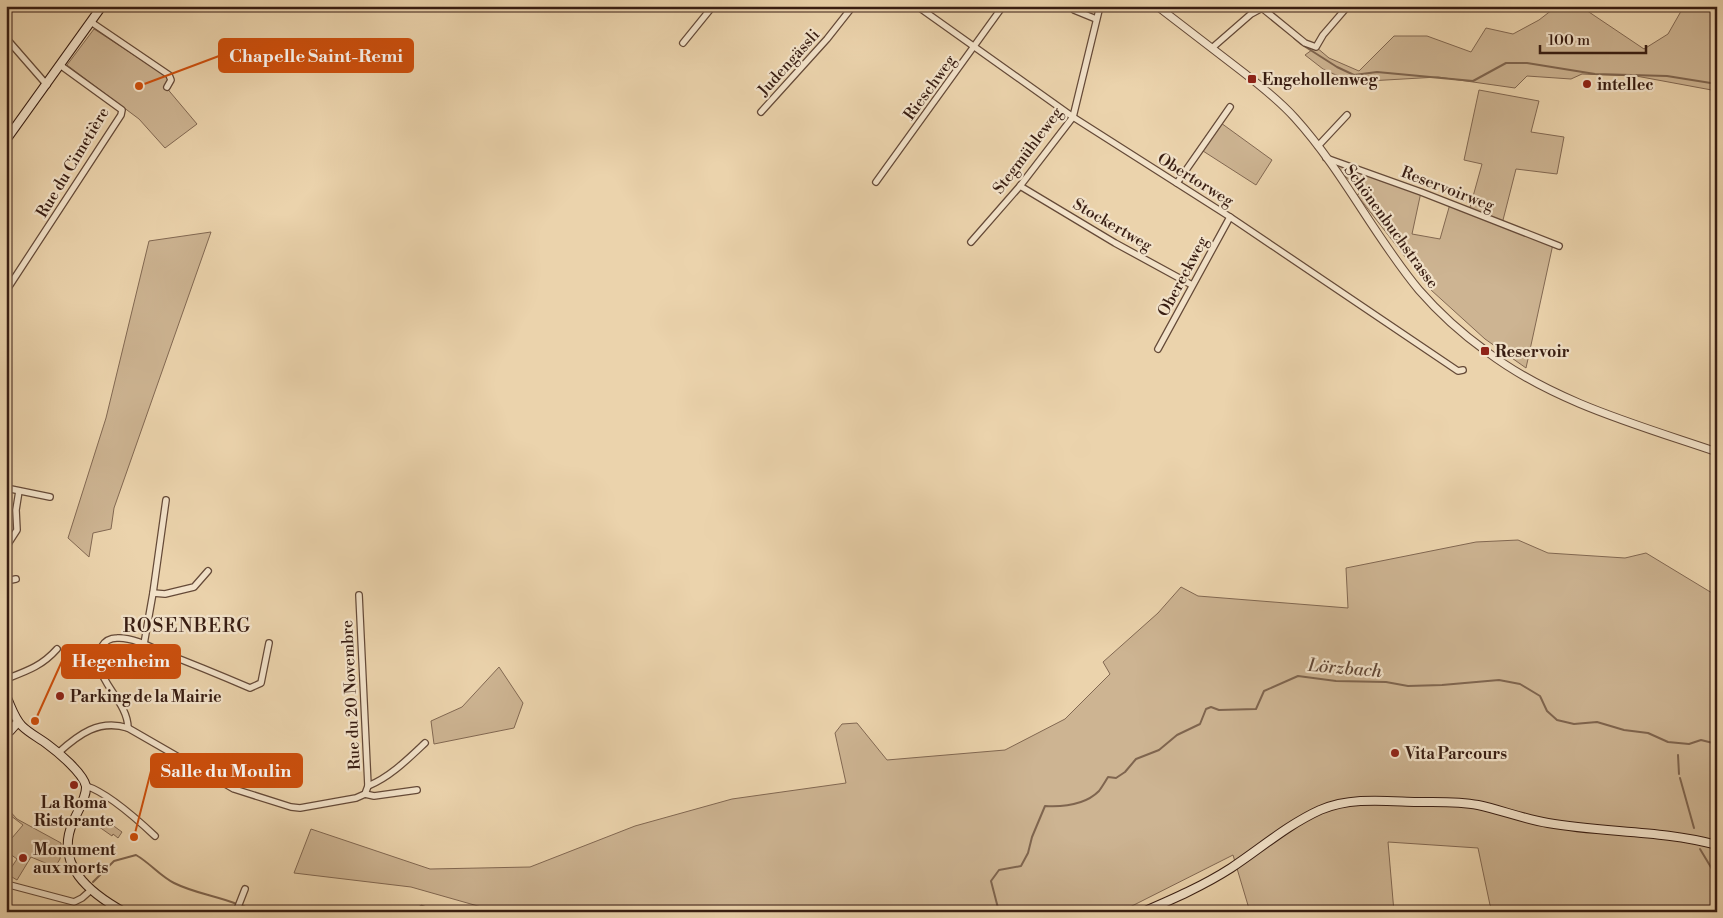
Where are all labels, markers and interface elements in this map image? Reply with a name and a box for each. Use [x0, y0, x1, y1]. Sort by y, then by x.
scale bar [1540, 22, 1647, 54]
street label: Judengässli [753, 25, 824, 101]
text: 100 m [1548, 31, 1590, 50]
callout: Chapelle Saint-Remi [219, 39, 413, 72]
text: Chapelle Saint-Remi [229, 45, 403, 68]
street label: Rieschweg [899, 50, 961, 124]
place label: Engehollenweg [1262, 70, 1378, 90]
marker: Engehollenweg [1246, 73, 1258, 85]
place label: intellec [1597, 75, 1654, 95]
marker: intellec [1581, 78, 1593, 90]
street label: Stegmühleweg [989, 103, 1067, 198]
street label: Rue du Cimetière [32, 104, 114, 221]
street label: Obertorweg [1154, 148, 1238, 212]
street label: Schönenbuchstrasse [1339, 161, 1443, 292]
street label: Reservoirweg [1398, 162, 1498, 216]
street label: Stockertweg [1069, 194, 1156, 256]
street label: Obereckweg [1153, 232, 1213, 320]
place label: Reservoir [1495, 342, 1570, 362]
marker: Reservoir [1479, 345, 1491, 357]
district label: ROSENBERG [123, 614, 251, 638]
street label: Rue du 20 Novembre [337, 619, 365, 771]
callout: Hegenheim [62, 645, 180, 678]
text: Hegenheim [72, 650, 171, 673]
water label: Lörzbach [1306, 654, 1384, 683]
place label: Parking de la Mairie [70, 687, 222, 707]
marker: Parking de la Mairie [54, 690, 66, 702]
place label: Vita Parcours [1404, 744, 1507, 764]
marker: Vita Parcours [1389, 747, 1401, 759]
callout: Salle du Moulin [151, 754, 302, 787]
text: Salle du Moulin [161, 760, 291, 783]
marker: La Roma Ristorante [68, 779, 80, 791]
place label: La Roma Ristorante [34, 793, 114, 831]
place label: Monument aux morts [33, 840, 116, 878]
marker: Monument aux morts [17, 852, 29, 864]

